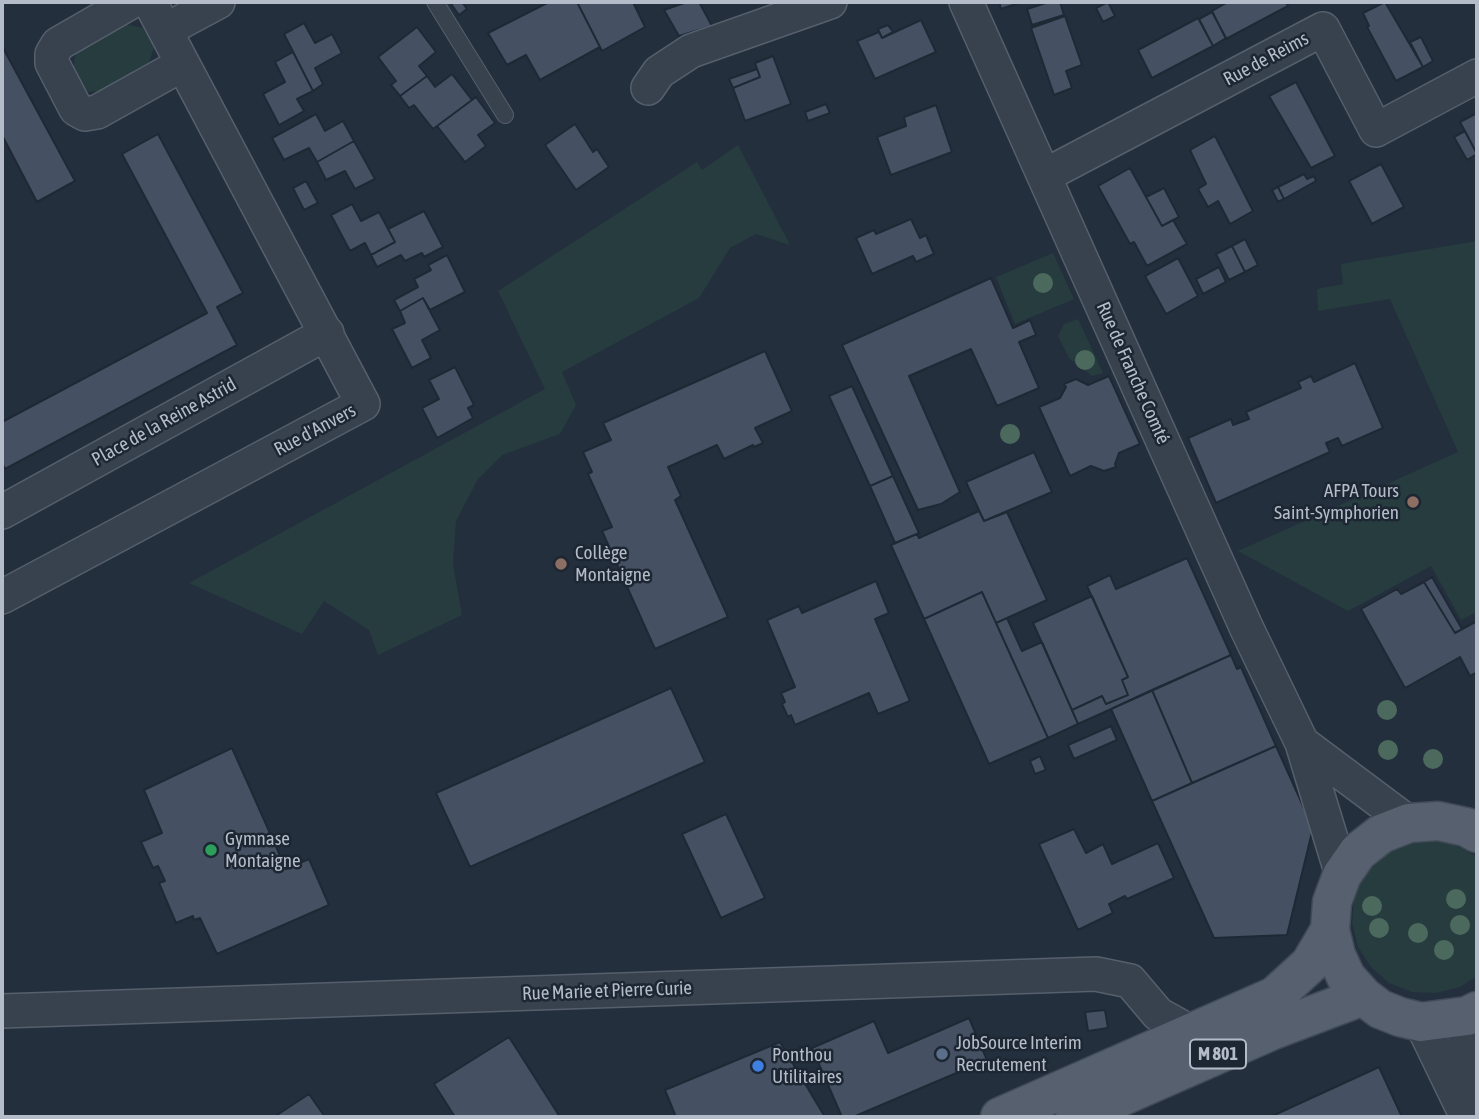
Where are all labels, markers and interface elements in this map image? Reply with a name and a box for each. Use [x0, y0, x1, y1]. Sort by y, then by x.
street label: Rue de Reims [1220, 27, 1312, 91]
street label: Rue de Franche Comté [1091, 298, 1175, 448]
street label: Place de la Reine Astrid [88, 373, 240, 471]
street label: Rue d'Anvers [270, 399, 360, 461]
place label: AFPA Tours Saint-Symphorien [1274, 480, 1399, 524]
marker: AFPA Tours Saint-Symphorien [1405, 494, 1421, 510]
place label: Collège Montaigne [575, 542, 651, 586]
marker: Collège Montaigne [553, 556, 569, 572]
place label: Gymnase Montaigne [225, 828, 301, 872]
marker: Gymnase Montaigne [203, 842, 219, 858]
street label: Rue Marie et Pierre Curie [522, 977, 692, 1005]
place label: JobSource Interim Recrutement [956, 1032, 1082, 1076]
road number: M 801 [1190, 1040, 1246, 1069]
place label: Ponthou Utilitaires [772, 1044, 842, 1088]
marker: JobSource Interim Recrutement [934, 1046, 950, 1062]
marker: Ponthou Utilitaires [750, 1058, 766, 1074]

